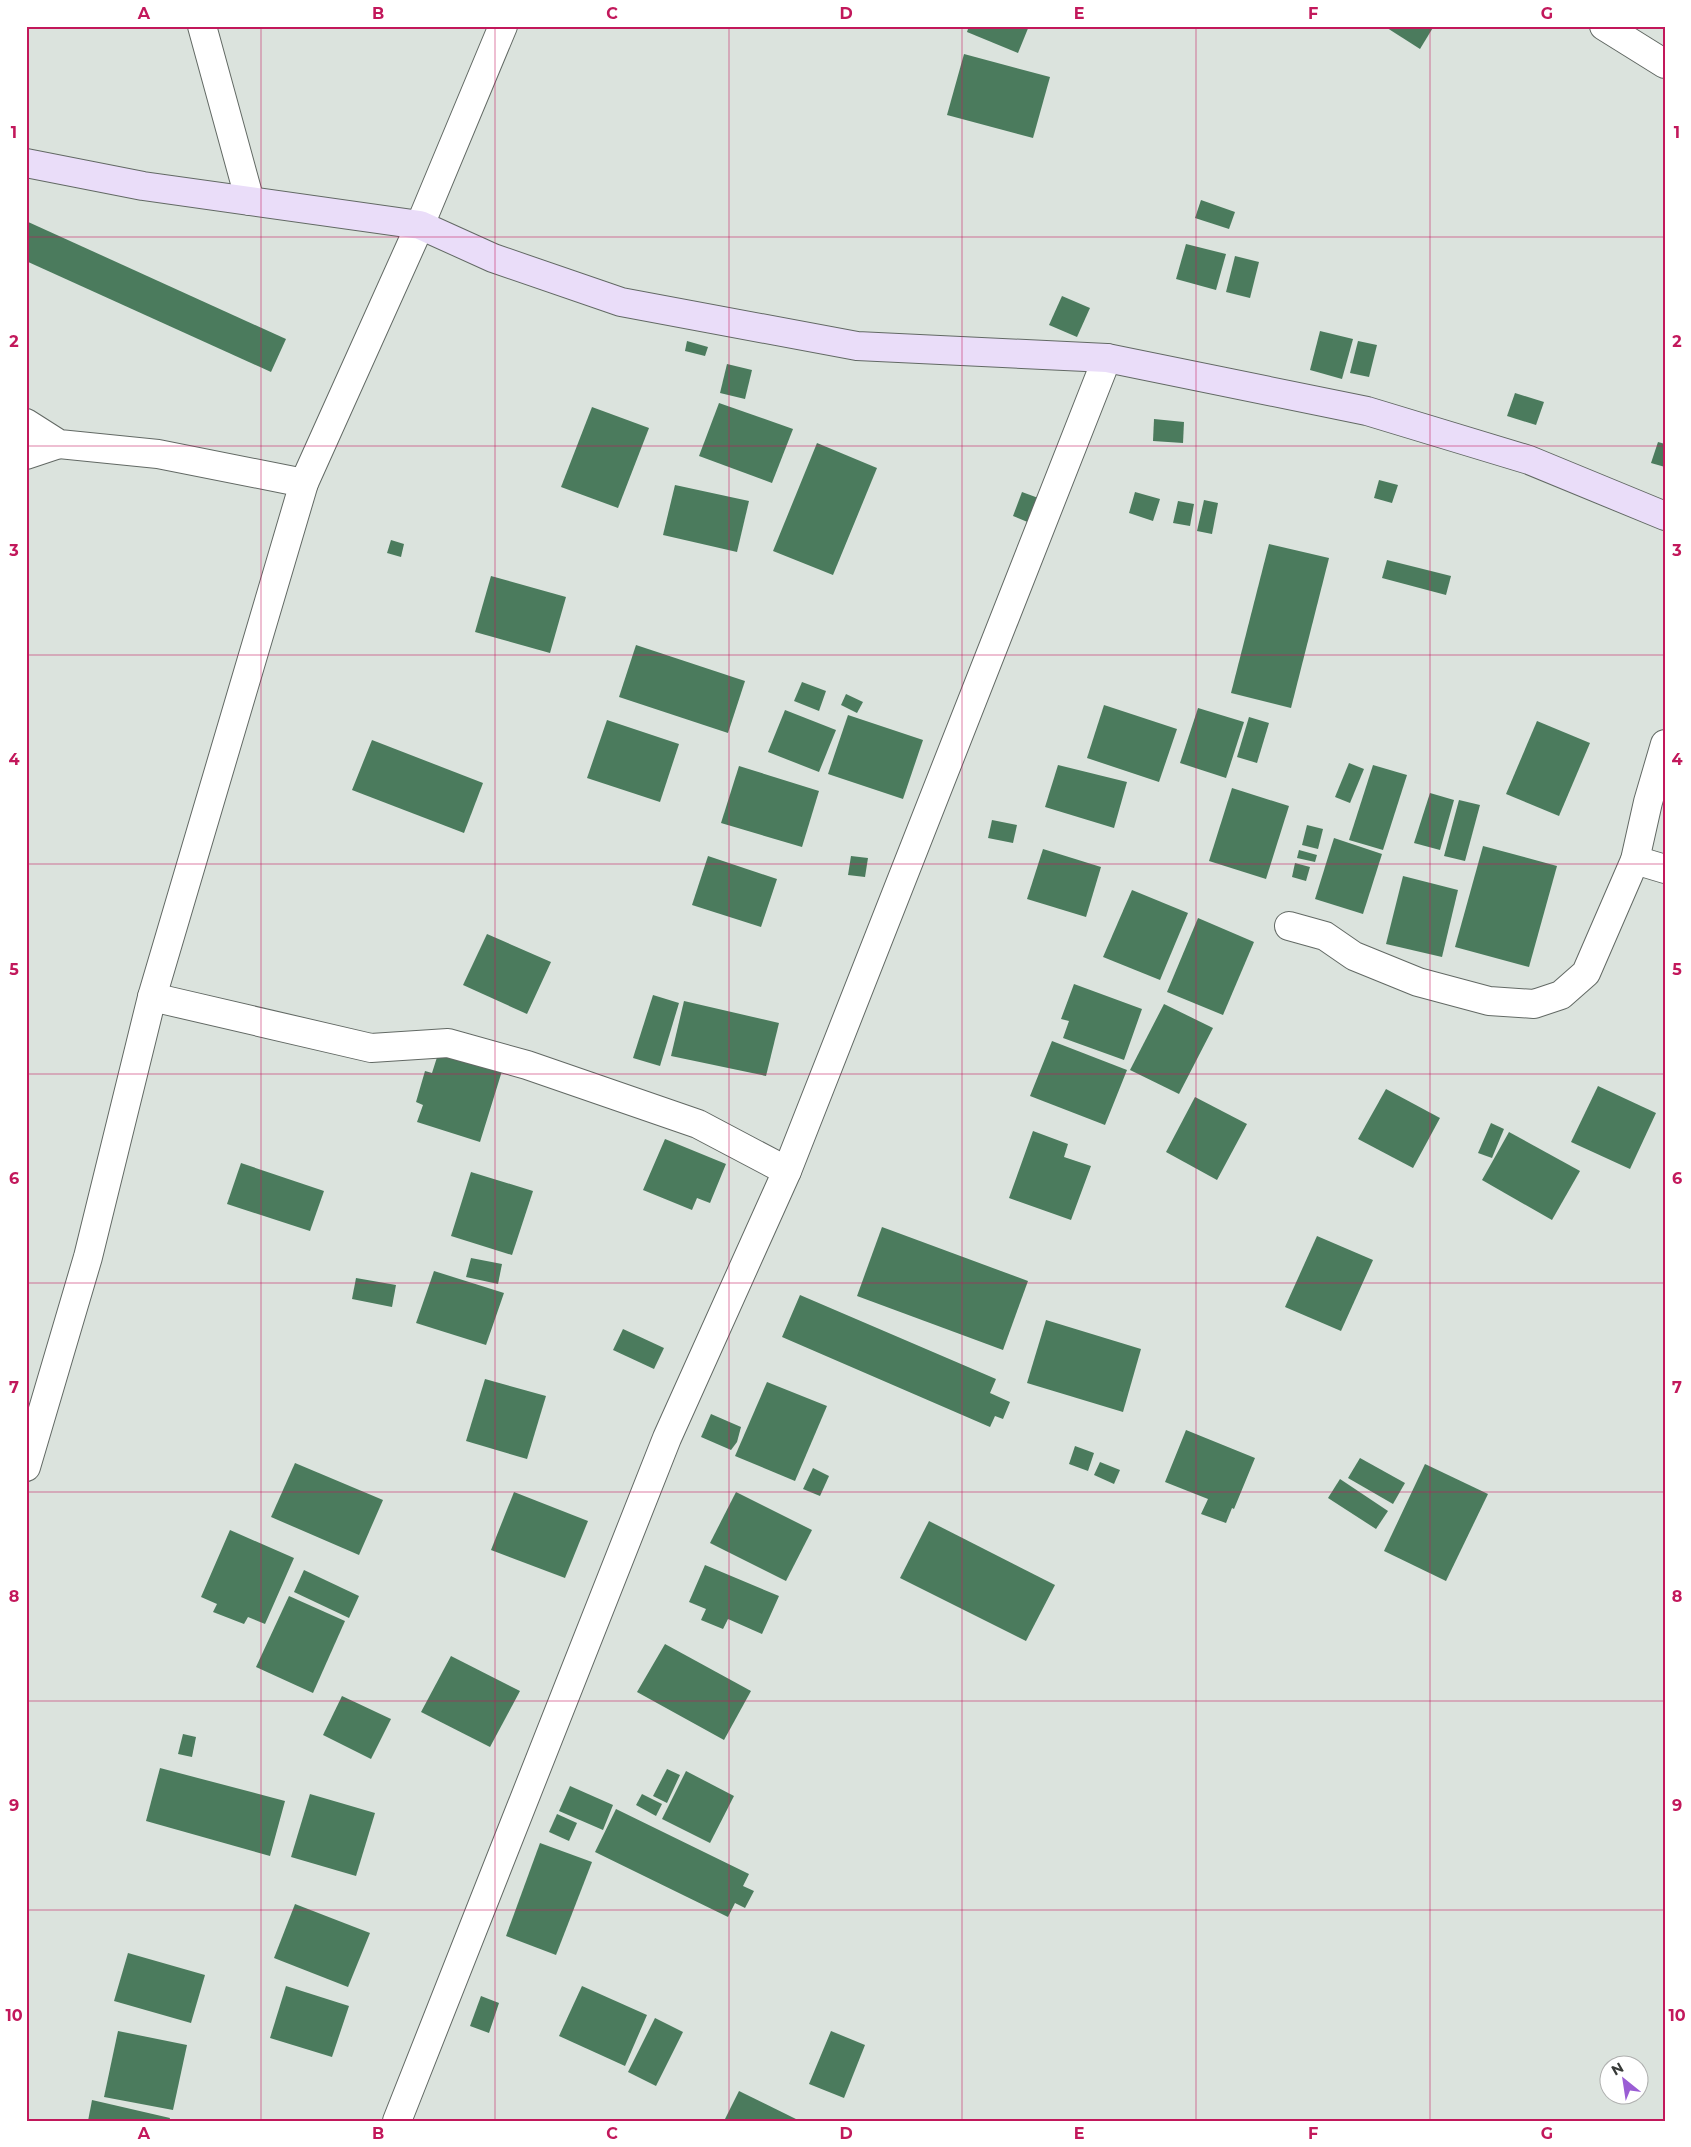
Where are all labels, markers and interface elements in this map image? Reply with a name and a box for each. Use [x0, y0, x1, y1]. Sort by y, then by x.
text: A [137, 4, 151, 23]
text: B [372, 4, 384, 23]
text: C [606, 4, 618, 23]
text: D [839, 4, 853, 23]
text: E [1074, 4, 1084, 23]
text: F [1308, 4, 1318, 23]
text: G [1541, 4, 1553, 23]
text: 1 [11, 123, 17, 142]
text: 1 [1674, 123, 1680, 142]
text: 2 [9, 332, 19, 351]
text: 2 [1672, 332, 1682, 351]
text: 3 [8, 541, 19, 560]
text: 3 [1671, 541, 1682, 560]
text: 4 [8, 750, 20, 769]
text: 4 [1671, 750, 1683, 769]
text: 5 [9, 960, 19, 979]
text: 5 [1672, 960, 1682, 979]
text: 6 [9, 1169, 19, 1188]
text: 6 [1672, 1169, 1682, 1188]
text: 7 [9, 1378, 19, 1397]
text: 7 [1672, 1378, 1682, 1397]
text: 8 [9, 1587, 19, 1606]
text: 8 [1672, 1587, 1682, 1606]
text: 9 [9, 1796, 19, 1815]
text: 9 [1672, 1796, 1682, 1815]
text: 10 [5, 2006, 23, 2025]
text: 10 [1668, 2006, 1686, 2025]
north arrow [1598, 2054, 1648, 2104]
text: N [1608, 2058, 1627, 2079]
text: A [137, 2124, 151, 2143]
text: B [372, 2124, 384, 2143]
text: C [606, 2124, 618, 2143]
text: D [839, 2124, 853, 2143]
text: E [1074, 2124, 1084, 2143]
text: F [1308, 2124, 1318, 2143]
text: G [1541, 2124, 1553, 2143]

